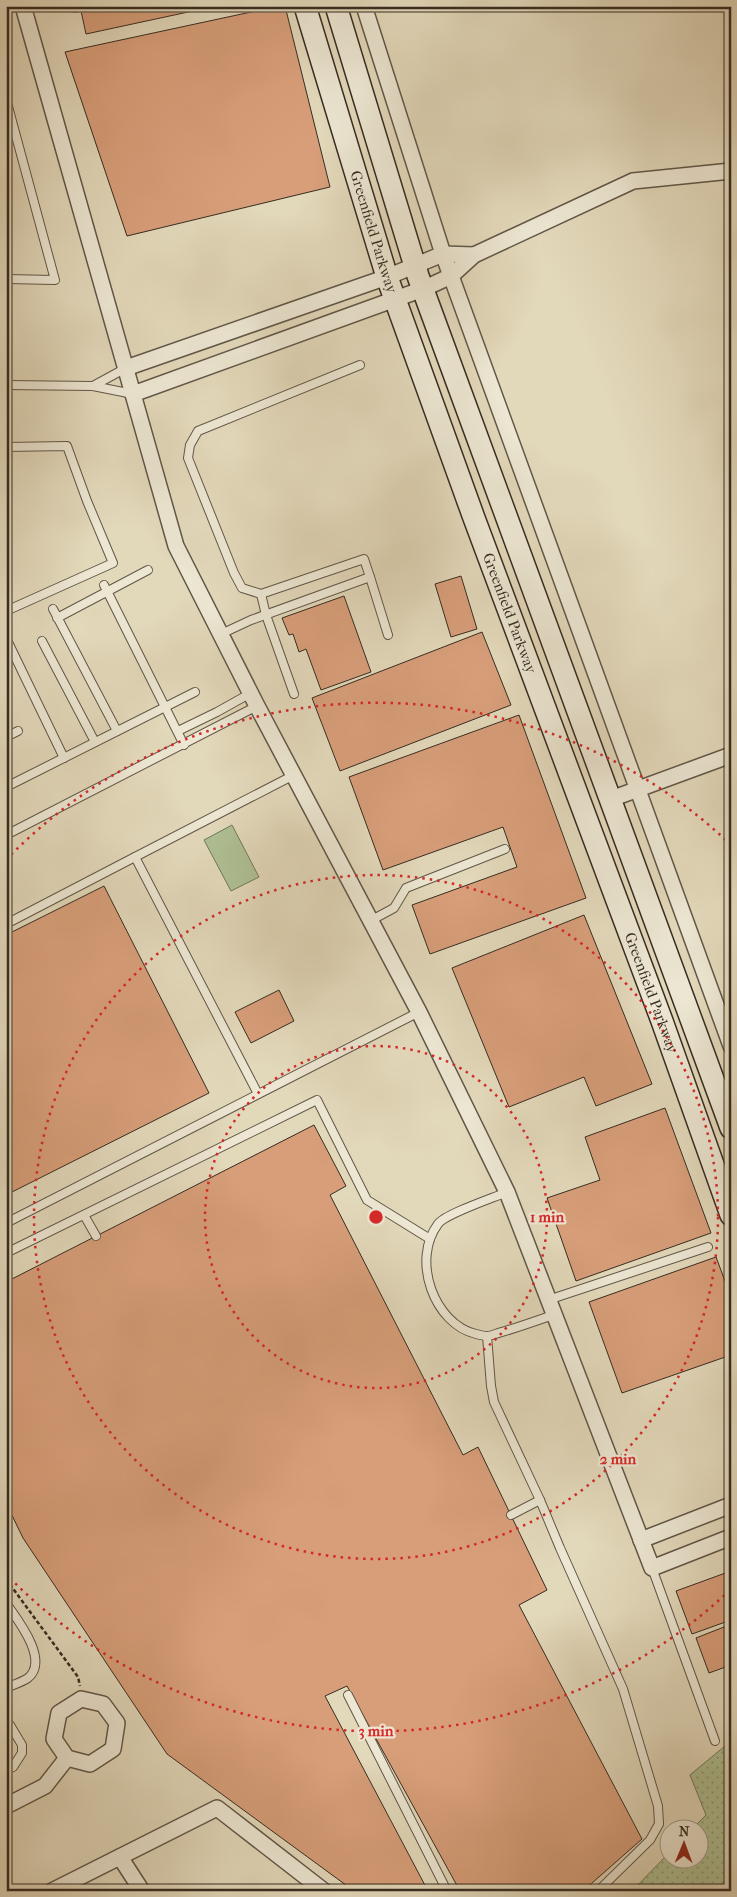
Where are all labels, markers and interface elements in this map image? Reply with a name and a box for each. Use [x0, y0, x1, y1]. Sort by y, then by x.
street label: Greenfield Parkway [346, 168, 401, 297]
street label: Greenfield Parkway [479, 550, 541, 677]
street label: Greenfield Parkway [621, 930, 682, 1056]
centre of rings [367, 1208, 385, 1226]
text: 1 min [530, 1208, 564, 1226]
text: 2 min [600, 1450, 637, 1468]
text: 3 min [359, 1722, 394, 1740]
north arrow [660, 1820, 710, 1870]
text: N [679, 1823, 690, 1840]

